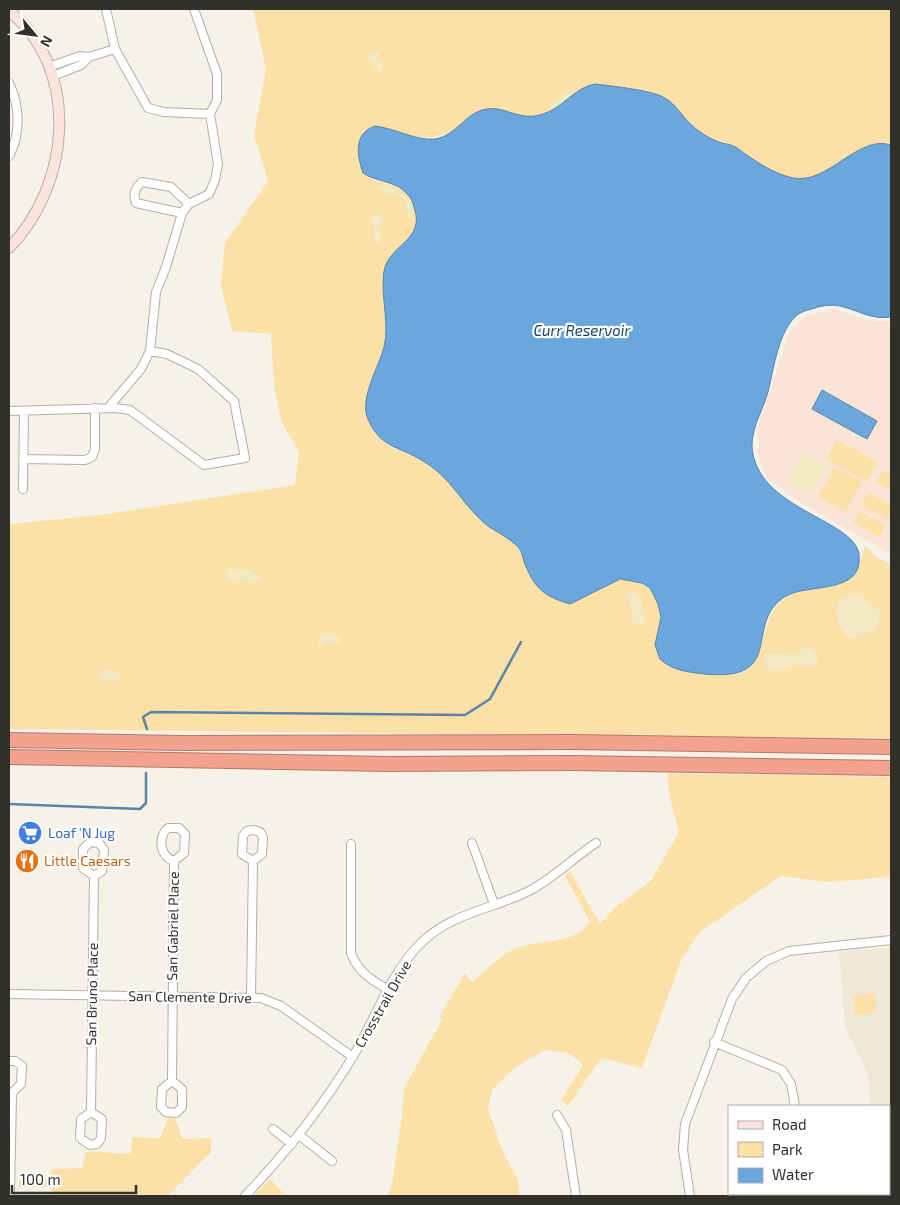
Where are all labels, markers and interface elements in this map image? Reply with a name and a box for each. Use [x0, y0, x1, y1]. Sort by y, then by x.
north arrow [10, 10, 60, 60]
text: N [37, 33, 57, 50]
water label: Curr Reservoir [534, 321, 631, 339]
supermarket icon: Loaf 'N Jug [17, 820, 43, 846]
place label: Loaf 'N Jug [48, 824, 115, 841]
restaurant icon: Little Caesars [14, 848, 40, 874]
place label: Little Caesars [44, 852, 131, 869]
street label: San Gabriel Place [163, 871, 182, 981]
street label: San Bruno Place [82, 943, 101, 1045]
street label: Crosstrail Drive [351, 957, 414, 1050]
street label: San Clemente Drive [128, 987, 252, 1006]
legend [728, 1105, 890, 1195]
text: Road [772, 1115, 807, 1133]
text: Park [772, 1140, 803, 1158]
scale bar [12, 1162, 136, 1194]
text: Water [772, 1165, 814, 1183]
text: 100 m [20, 1170, 61, 1188]

